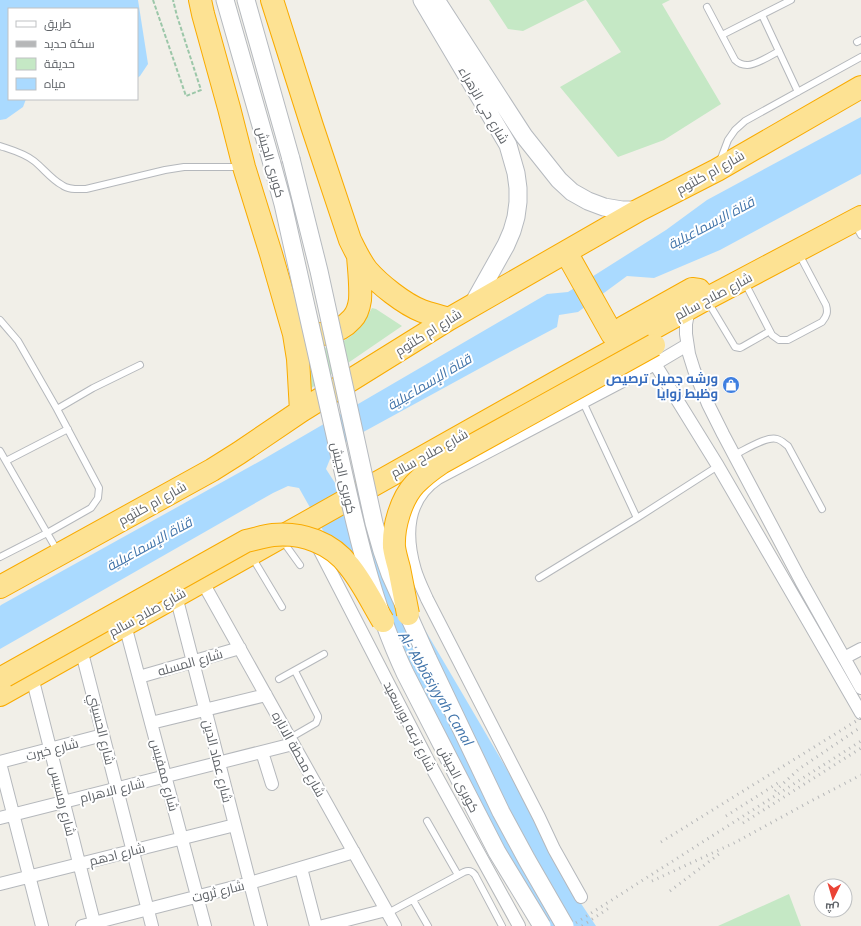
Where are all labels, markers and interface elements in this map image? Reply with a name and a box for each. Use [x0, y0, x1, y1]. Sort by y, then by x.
legend [8, 8, 138, 100]
text: طريق [44, 15, 72, 32]
text: سكة حديد [44, 35, 95, 52]
text: حديقة [44, 55, 75, 72]
street label: شارع حي الزهراء [453, 63, 513, 148]
text: مياه [44, 75, 66, 92]
street label: كوبرى الجيش [252, 124, 290, 200]
street label: شارع ام كلثوم [673, 146, 748, 199]
water label: قناة الإسماعيلية [664, 191, 759, 253]
street label: شارع صلاح سالم [671, 268, 755, 325]
street label: شارع ام كلثوم [391, 304, 465, 360]
water label: قناة الإسماعيلية [383, 348, 476, 414]
place label: ورشه جميل ترصيص وظبط زوايا [606, 369, 718, 402]
shop icon: ورشه جميل ترصيص وظبط زوايا [721, 375, 741, 395]
street label: شارع صلاح سالم [387, 424, 471, 482]
street label: كوبرى الجيش [327, 440, 361, 516]
street label: شارع ام كلثوم [115, 477, 190, 530]
water label: قناة الإسماعيلية [102, 511, 196, 575]
street label: شارع صلاح سالم [105, 583, 189, 641]
water label: Al-ʿAbbāsiyyah Canal [394, 627, 478, 750]
street label: شارع المسله [155, 644, 225, 680]
street label: شارع ترعه بورسعيد [380, 678, 440, 774]
street label: شارع الحسيني [83, 691, 120, 767]
street label: شارع محطة الاناره [268, 708, 330, 800]
street label: شارع عماد الدين [199, 718, 237, 804]
street label: شارع خيرت [24, 733, 80, 765]
street label: شارع ممفيس [147, 737, 183, 813]
street label: كوبرى الجيش [434, 742, 484, 816]
street label: شارع رمسيس [46, 764, 80, 838]
street label: شارع الاهرام [78, 773, 147, 808]
street label: شارع ادهم [87, 838, 147, 871]
street label: شارع ثروت [190, 876, 246, 906]
north arrow [813, 878, 853, 918]
text: ش [824, 900, 840, 917]

